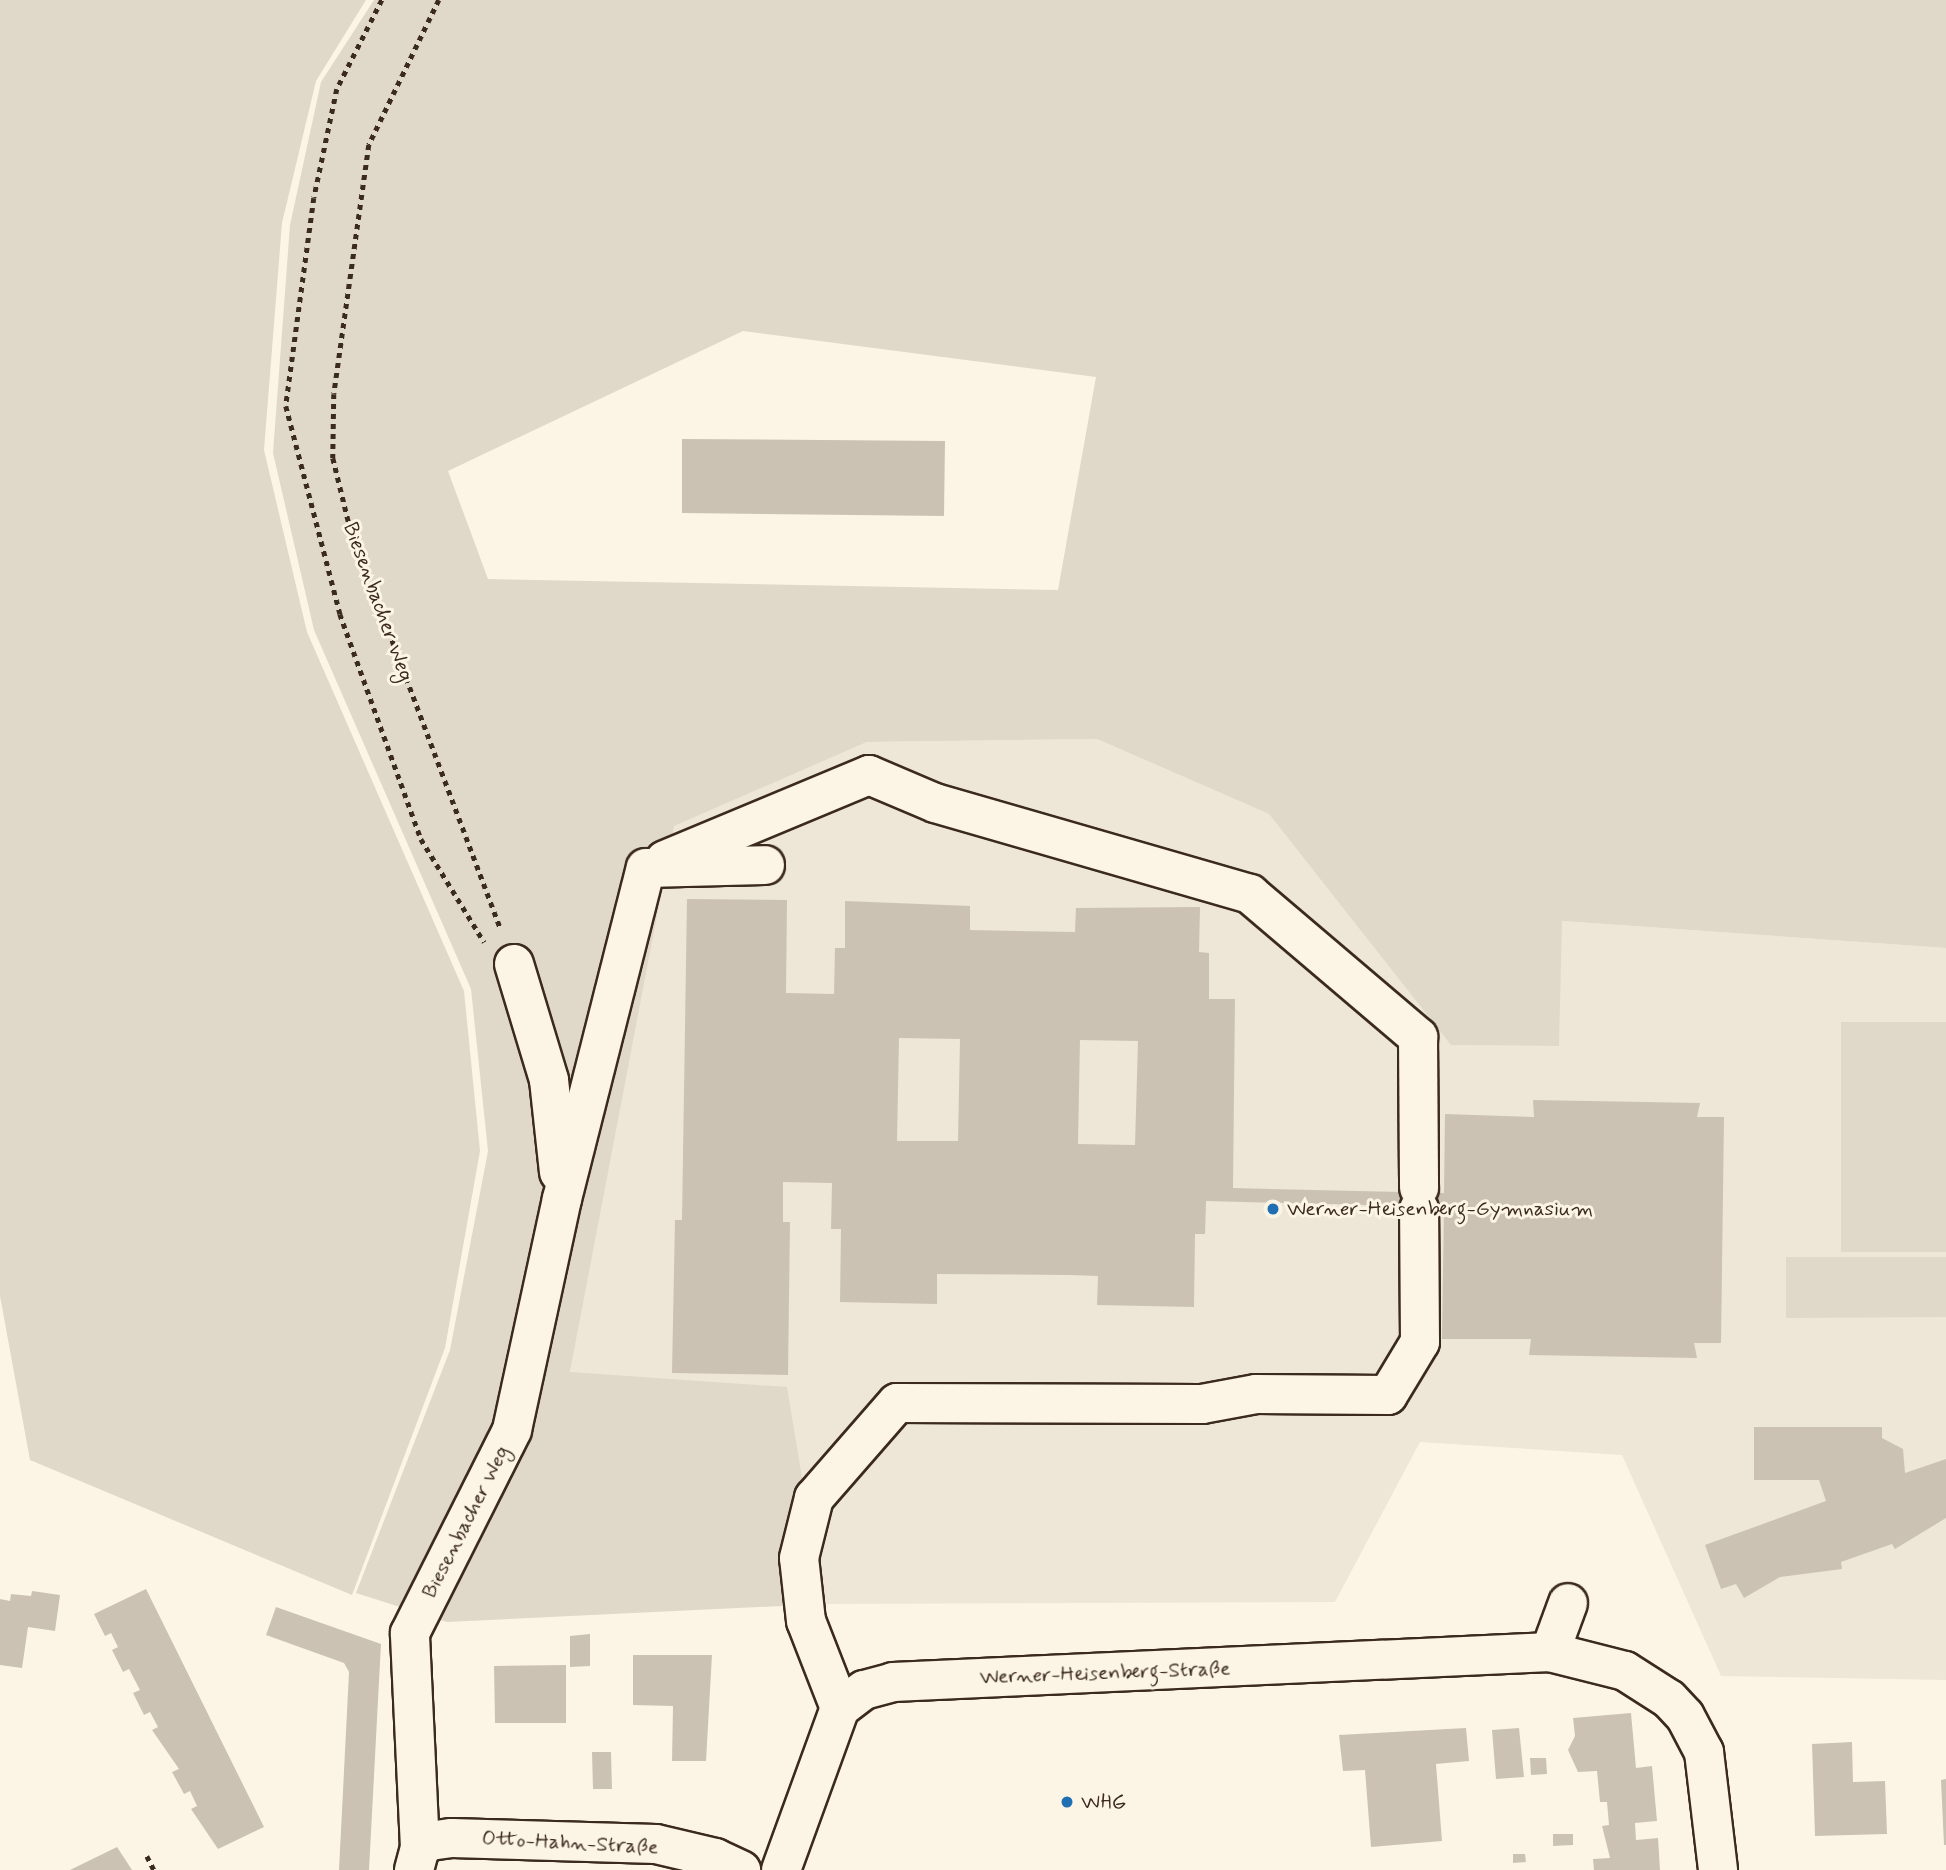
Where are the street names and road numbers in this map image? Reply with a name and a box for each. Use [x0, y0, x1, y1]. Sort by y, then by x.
street label: Biesenbacher Weg [337, 519, 419, 685]
street label: Biesenbacher Weg [417, 1441, 515, 1603]
street label: Werner-Heisenberg-Straße [979, 1656, 1231, 1690]
street label: Otto-Hahn-Straße [481, 1826, 659, 1860]

